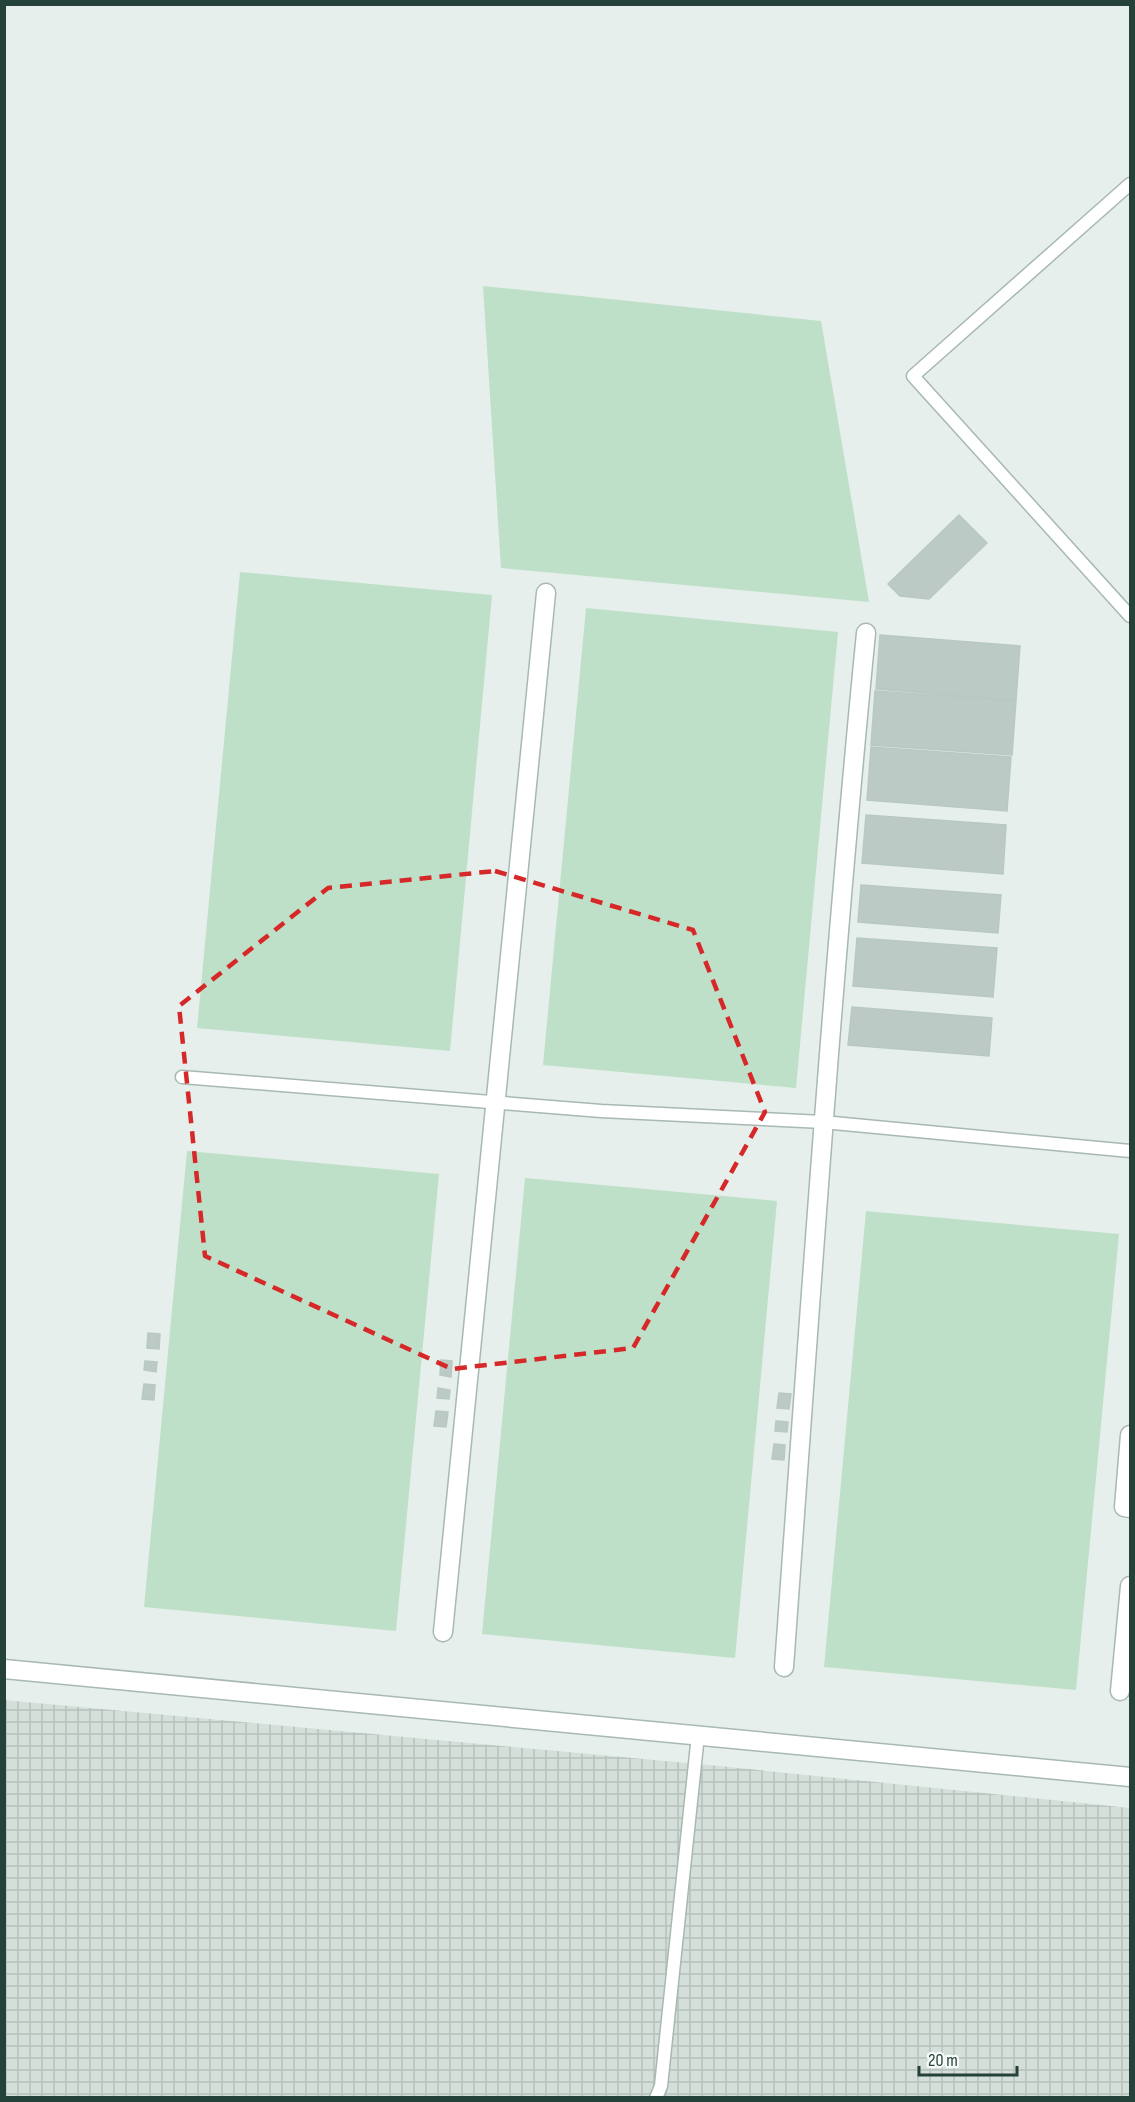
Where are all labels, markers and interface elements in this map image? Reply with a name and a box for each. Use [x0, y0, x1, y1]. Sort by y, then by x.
scale bar [919, 2039, 1016, 2077]
text: 20 m [928, 2050, 958, 2071]

